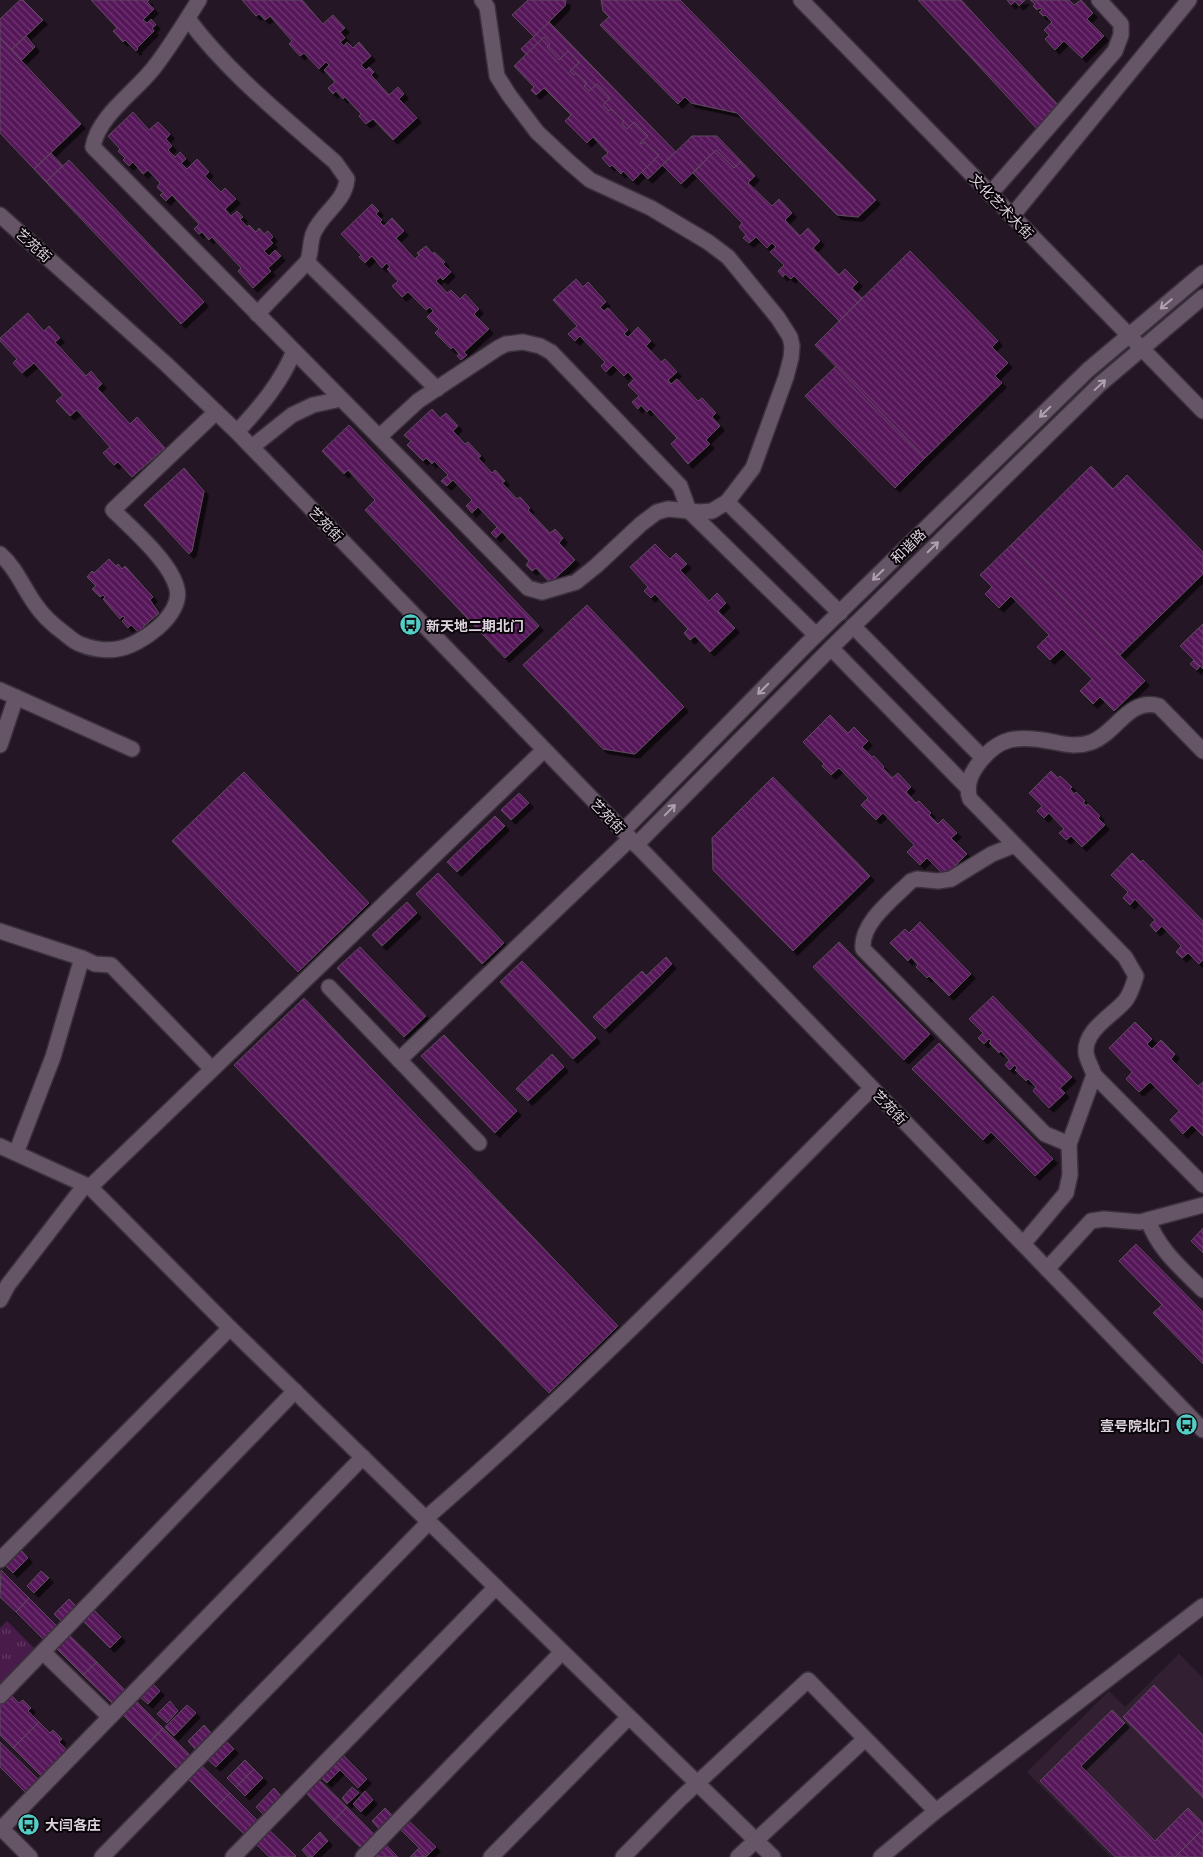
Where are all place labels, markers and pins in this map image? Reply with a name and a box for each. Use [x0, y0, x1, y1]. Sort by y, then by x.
bus stop icon: 新天地二期北门 [398, 613, 422, 637]
place label: 新天地二期北门 [426, 616, 524, 635]
bus stop icon: 壹号院北门 [1174, 1413, 1198, 1437]
place label: 壹号院北门 [1100, 1416, 1170, 1435]
bus stop icon: 大闫各庄 [17, 1812, 41, 1836]
place label: 大闫各庄 [45, 1815, 101, 1834]

